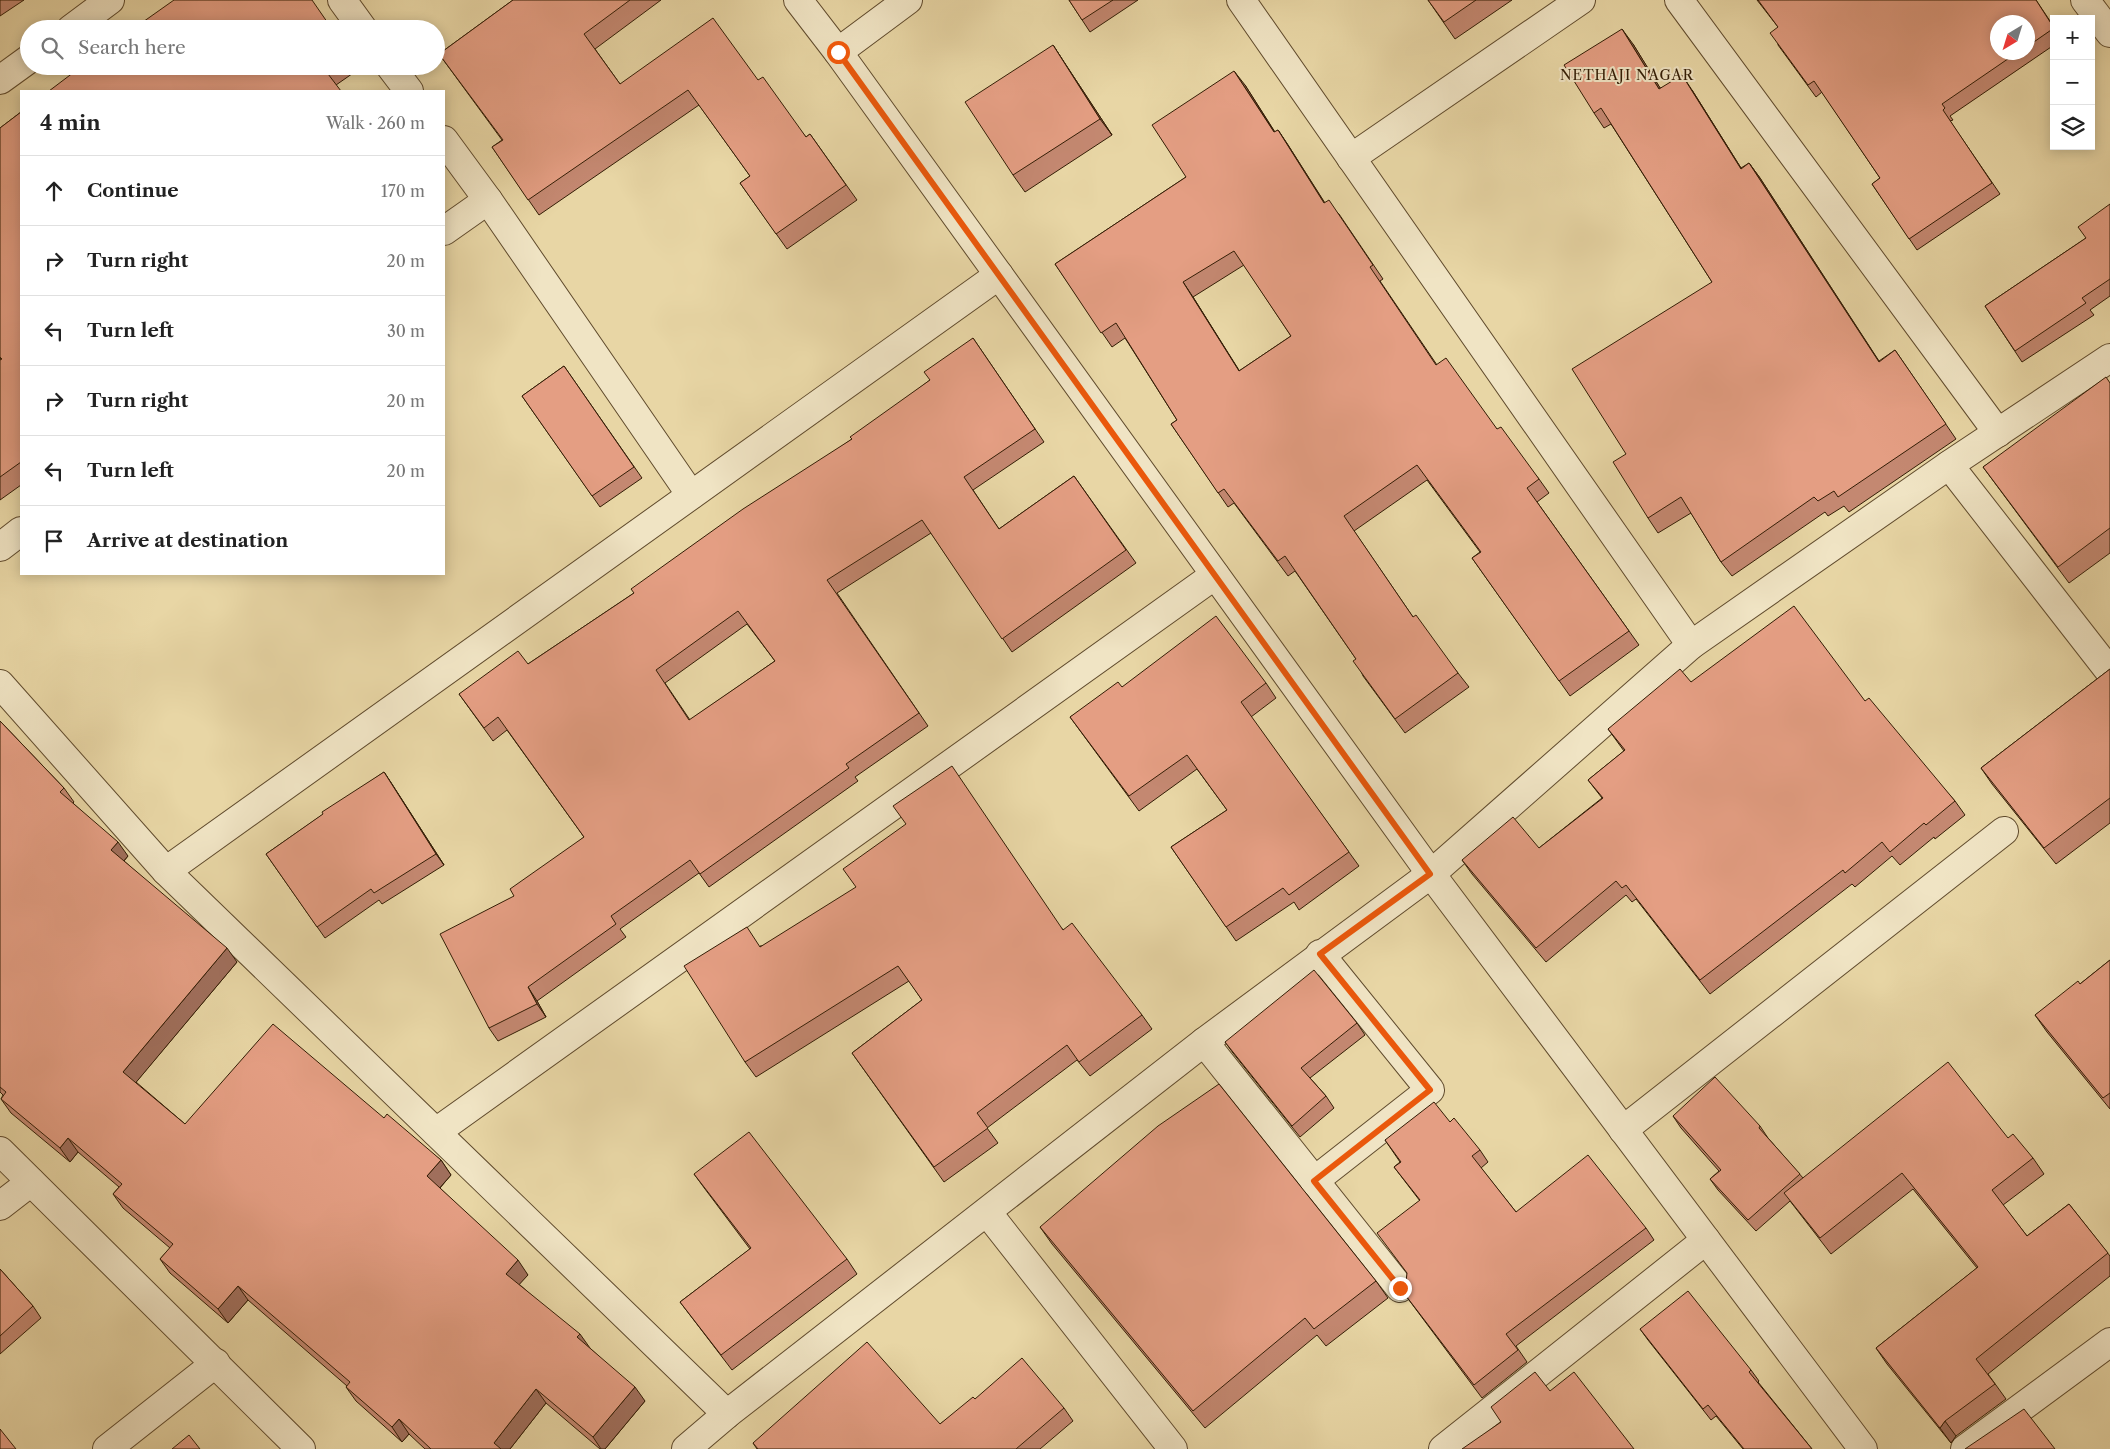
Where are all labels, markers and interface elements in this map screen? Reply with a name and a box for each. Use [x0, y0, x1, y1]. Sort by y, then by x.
north arrow [1990, 15, 2035, 60]
map controls [2050, 15, 2095, 150]
button: + [2050, 15, 2095, 60]
search box [20, 20, 445, 75]
icon: search [38, 34, 66, 62]
text: Search here [78, 36, 186, 59]
route start [827, 41, 850, 64]
button: − [2050, 60, 2095, 105]
district label: NETHAJI NAGAR [1560, 66, 1694, 84]
button: layers [2050, 105, 2095, 150]
text: 4 min [40, 110, 101, 135]
text: Walk · 260 m [326, 113, 425, 133]
icon: ahead [40, 177, 68, 205]
text: Continue [87, 179, 179, 202]
text: 170 m [381, 181, 425, 201]
icon: right [40, 247, 68, 275]
text: Turn right [87, 249, 188, 272]
text: 20 m [386, 251, 425, 271]
icon: left [40, 317, 68, 345]
text: Turn left [87, 319, 174, 342]
text: 30 m [387, 321, 425, 341]
icon: right [40, 387, 68, 415]
text: Turn right [87, 389, 188, 412]
text: 20 m [386, 391, 425, 411]
icon: left [40, 457, 68, 485]
text: Turn left [87, 459, 174, 482]
text: 20 m [386, 461, 425, 481]
icon: arrive [40, 527, 68, 555]
text: Arrive at destination [87, 529, 288, 552]
route end [1389, 1277, 1412, 1300]

